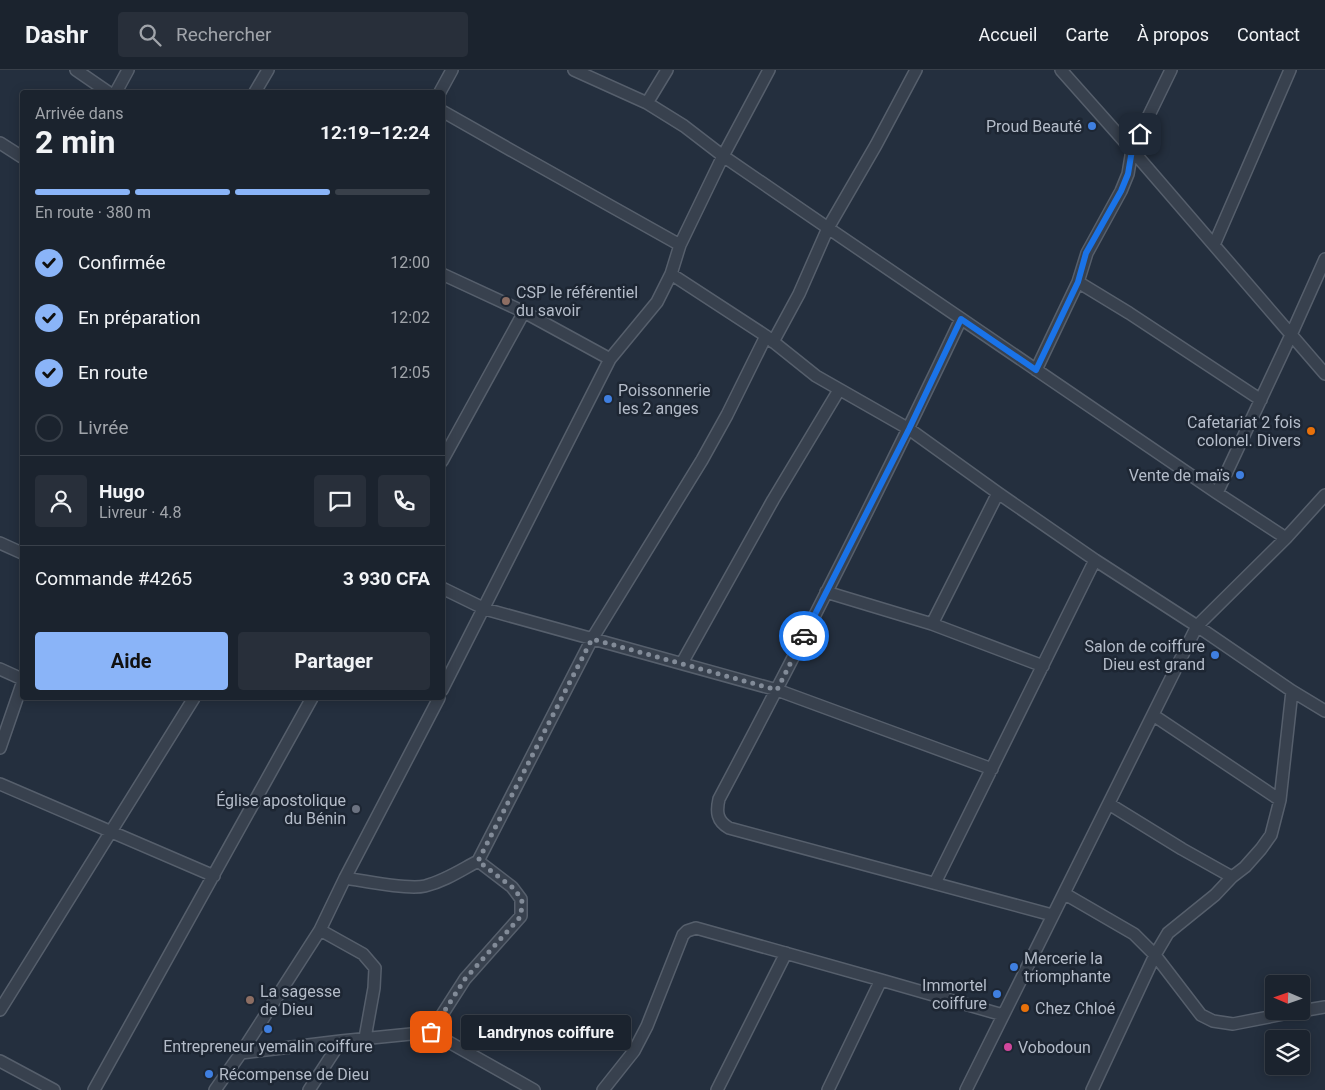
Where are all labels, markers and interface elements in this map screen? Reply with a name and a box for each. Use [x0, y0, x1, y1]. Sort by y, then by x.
search box [118, 12, 468, 57]
text: Dashr [25, 21, 88, 49]
icon: search [136, 21, 164, 49]
text: Rechercher [176, 23, 271, 46]
text: Accueil [979, 24, 1037, 45]
text: Carte [1065, 24, 1109, 45]
text: À propos [1137, 24, 1209, 45]
text: Contact [1237, 24, 1300, 45]
text: Arrivée dans [35, 104, 124, 123]
pin [1119, 113, 1161, 155]
place label: Proud Beauté [986, 117, 1082, 136]
marker: Proud Beauté [1086, 120, 1098, 132]
icon: home [1126, 120, 1154, 148]
text: 12:19–12:24 [320, 121, 430, 144]
text: 2 min [35, 123, 115, 161]
text: En route · 380 m [35, 203, 151, 222]
icon: check [35, 249, 63, 277]
text: Confirmée [78, 251, 165, 274]
text: 12:00 [390, 253, 430, 272]
place label: CSP le référentiel du savoir [516, 283, 638, 320]
marker: CSP le référentiel du savoir [500, 295, 512, 307]
icon: check [35, 304, 63, 332]
text: En préparation [78, 306, 201, 329]
text: 12:02 [390, 308, 430, 327]
icon: check [35, 359, 63, 387]
text: En route [78, 361, 148, 384]
text: 12:05 [390, 363, 430, 382]
place label: Poissonnerie les 2 anges [618, 381, 711, 418]
marker: Poissonnerie les 2 anges [602, 393, 614, 405]
place label: Cafetariat 2 fois colonel. Divers [1187, 413, 1301, 450]
text: Livrée [78, 416, 128, 439]
marker: Cafetariat 2 fois colonel. Divers [1305, 425, 1317, 437]
place label: Vente de maïs [1129, 466, 1230, 485]
marker: Vente de maïs [1234, 469, 1246, 481]
button: person [35, 475, 87, 527]
button: chat [314, 475, 366, 527]
button: phone [378, 475, 430, 527]
text: Hugo [99, 480, 145, 503]
text: Livreur · 4.8 [99, 503, 182, 522]
text: Commande #4265 [35, 567, 192, 590]
text: 3 930 CFA [343, 567, 430, 590]
courier [779, 611, 829, 661]
icon: car [790, 622, 818, 650]
button: Aide [35, 632, 228, 690]
button: Partager [238, 632, 430, 690]
place label: Salon de coiffure Dieu est grand [1084, 637, 1205, 674]
marker: Salon de coiffure Dieu est grand [1209, 649, 1221, 661]
place label: Église apostolique du Bénin [216, 791, 346, 828]
marker: Église apostolique du Bénin [350, 803, 362, 815]
place label: Mercerie la triomphante [1024, 949, 1111, 986]
marker: Mercerie la triomphante [1008, 961, 1020, 973]
north arrow [1265, 975, 1310, 1020]
map controls [1265, 975, 1310, 1075]
place label: Immortel coiffure [922, 976, 987, 1013]
place label: La sagesse de Dieu [260, 982, 341, 1019]
marker: Immortel coiffure [991, 988, 1003, 1000]
marker: La sagesse de Dieu [244, 994, 256, 1006]
place label: Chez Chloé [1035, 999, 1115, 1018]
marker: Chez Chloé [1019, 1002, 1031, 1014]
pin [410, 1011, 452, 1053]
callout: Landrynos coiffure [461, 1014, 631, 1050]
icon: bag [417, 1018, 445, 1046]
marker: Entrepreneur yemalin coiffure [262, 1023, 274, 1035]
text: Landrynos coiffure [478, 1023, 614, 1042]
button: layers [1265, 1030, 1310, 1075]
place label: Entrepreneur yemalin coiffure [163, 1037, 373, 1056]
place label: Vobodoun [1018, 1038, 1091, 1057]
marker: Vobodoun [1002, 1041, 1014, 1053]
place label: Récompense de Dieu [219, 1065, 369, 1084]
marker: Récompense de Dieu [203, 1068, 215, 1080]

